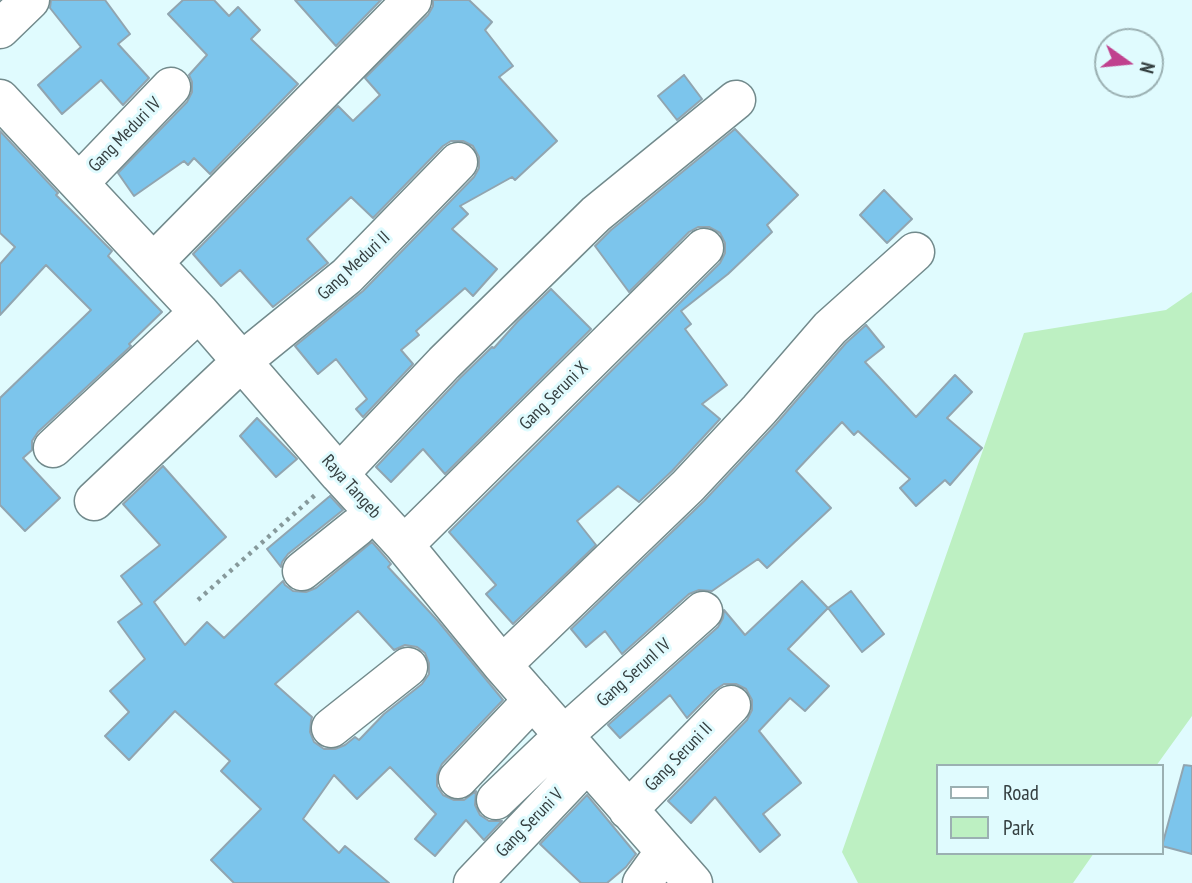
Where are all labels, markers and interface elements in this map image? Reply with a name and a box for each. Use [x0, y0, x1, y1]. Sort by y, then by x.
north arrow [1094, 28, 1164, 98]
text: N [1134, 60, 1160, 76]
street label: Gang Meduri IV [84, 93, 166, 177]
street label: Gang Meduri II [313, 227, 395, 305]
street label: Gang Seruni X [515, 357, 593, 435]
street label: Raya Tangeb [317, 451, 385, 523]
street label: Gang SerunI IV [593, 634, 675, 712]
street label: Gang Seruni II [641, 718, 717, 796]
legend [936, 764, 1164, 855]
text: Road [1003, 779, 1039, 806]
street label: Gang Seruni V [492, 784, 568, 862]
text: Park [1003, 814, 1034, 841]

